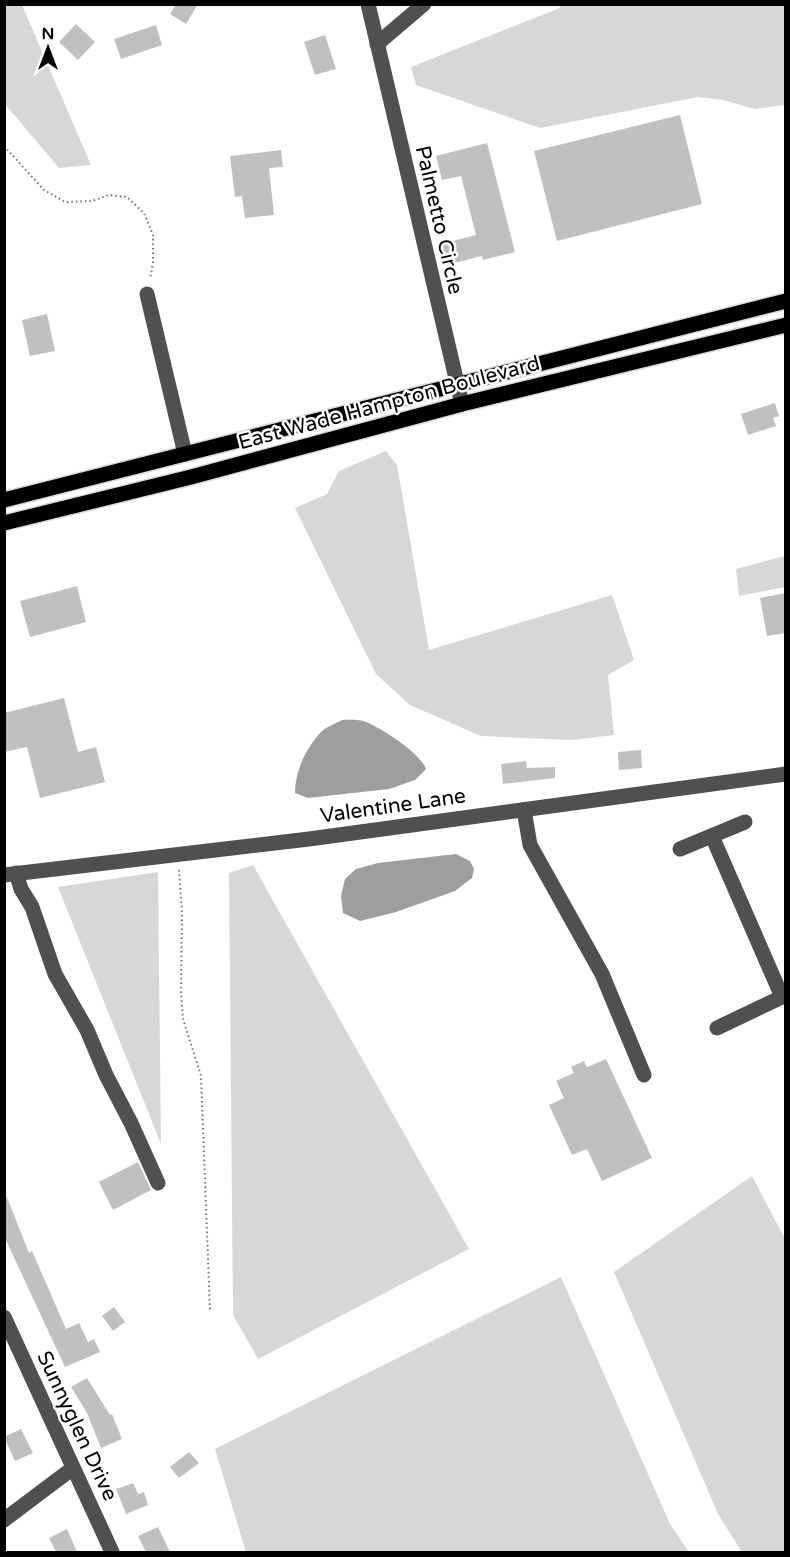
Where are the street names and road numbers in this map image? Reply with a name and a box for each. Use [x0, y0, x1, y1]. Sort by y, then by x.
street label: Palmetto Circle [410, 143, 468, 297]
street label: East Wade Hampton Boulevard [236, 351, 542, 455]
street label: Valentine Lane [319, 783, 468, 829]
street label: Sunnyglen Drive [31, 1347, 123, 1505]

